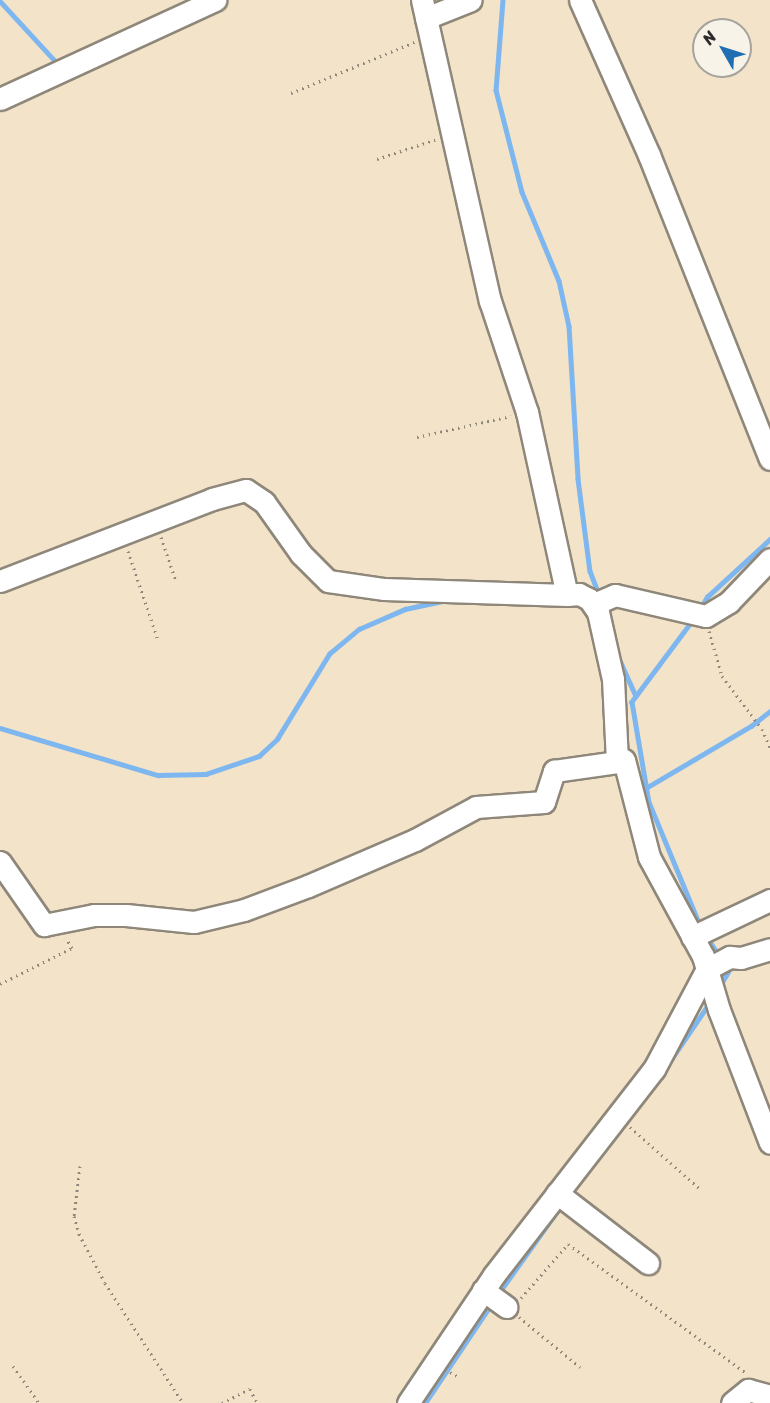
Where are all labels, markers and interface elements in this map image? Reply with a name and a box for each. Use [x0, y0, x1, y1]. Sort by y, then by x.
north arrow [692, 18, 752, 78]
text: N [694, 24, 724, 51]

